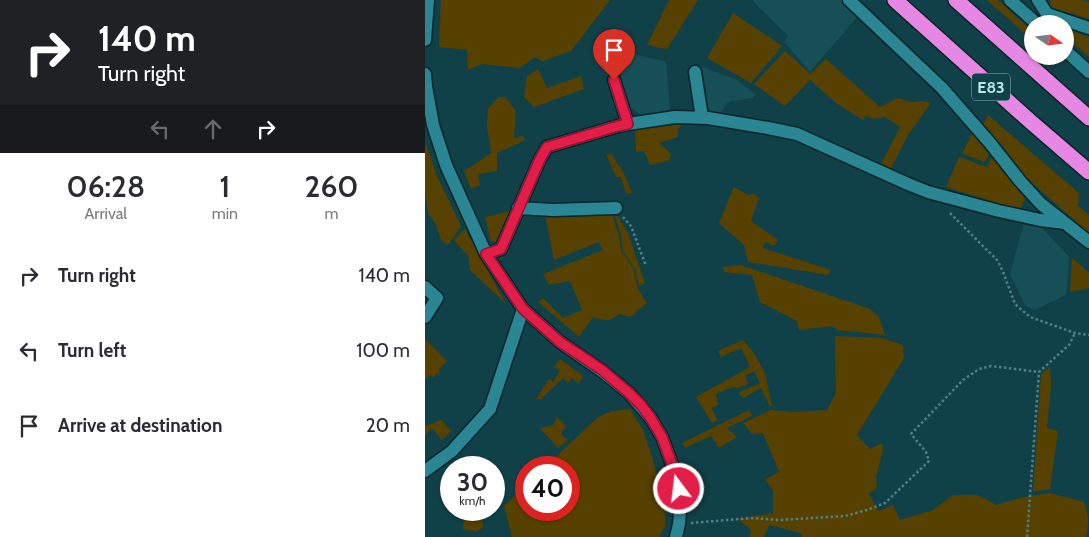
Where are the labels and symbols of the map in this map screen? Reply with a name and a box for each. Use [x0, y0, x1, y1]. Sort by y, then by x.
north arrow [1024, 15, 1074, 65]
pin [593, 29, 635, 80]
road number: E83 [972, 74, 1010, 100]
speed limit sign: 40 [515, 456, 580, 521]
position arrow [652, 462, 704, 514]

